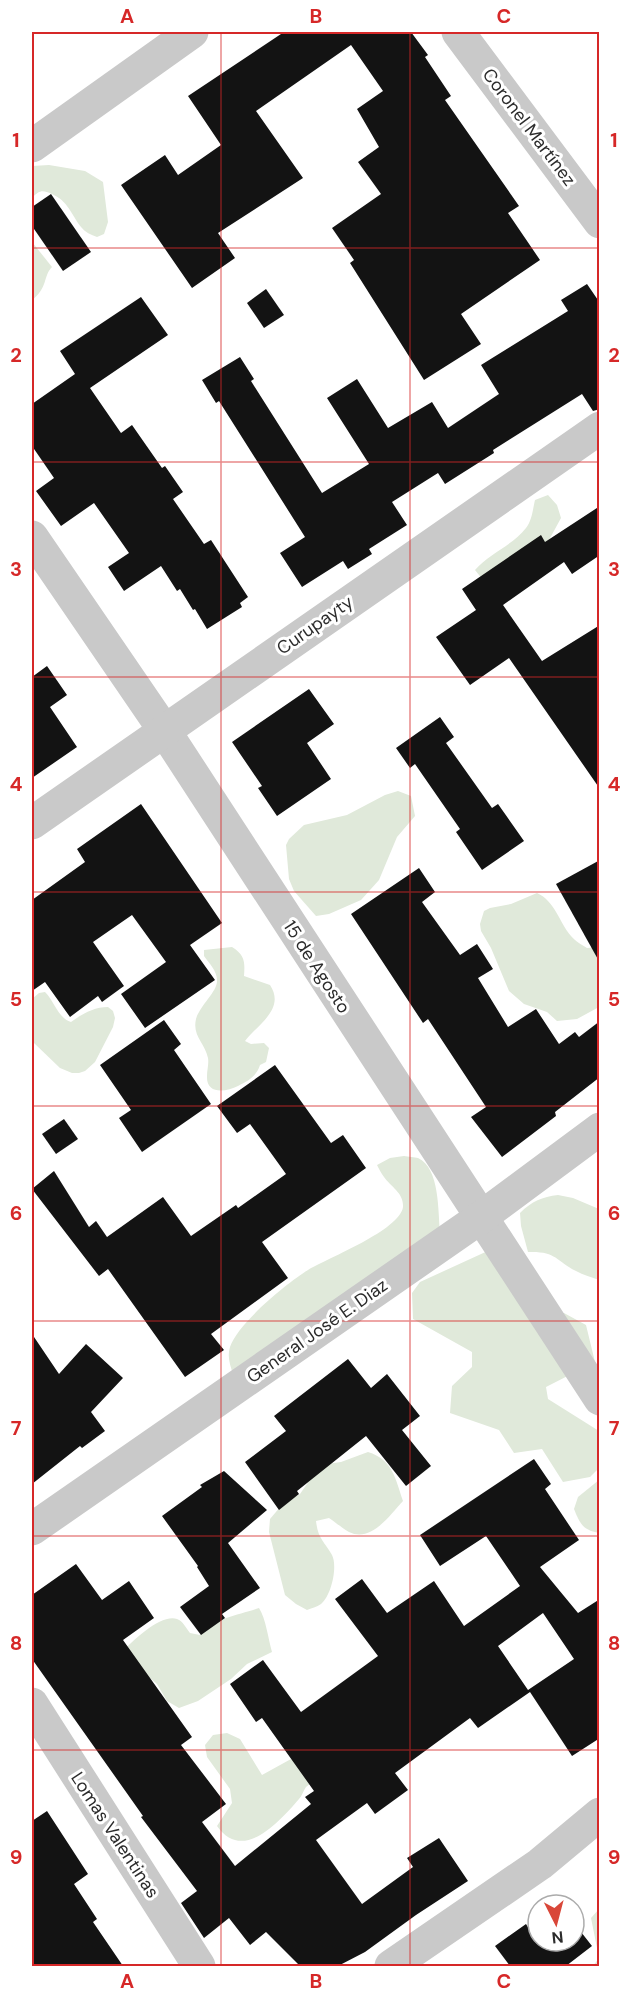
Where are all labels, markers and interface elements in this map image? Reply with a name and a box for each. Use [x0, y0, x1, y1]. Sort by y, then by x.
text: A [120, 3, 134, 29]
text: B [310, 3, 322, 29]
text: C [497, 3, 511, 29]
street label: Coronel Martínez [477, 63, 581, 191]
text: 1 [12, 127, 20, 153]
text: 1 [610, 127, 618, 153]
text: 2 [10, 342, 22, 368]
text: 2 [608, 342, 620, 368]
text: 3 [10, 556, 22, 582]
text: 3 [608, 556, 620, 582]
street label: Curupayty [272, 590, 358, 660]
text: 4 [10, 771, 23, 797]
text: 4 [608, 771, 621, 797]
street label: 15 de Agosto [278, 916, 356, 1018]
text: 5 [10, 986, 22, 1012]
text: 5 [608, 986, 620, 1012]
text: 6 [10, 1200, 22, 1226]
text: 6 [608, 1200, 620, 1226]
street label: General José E. Diaz [242, 1273, 392, 1389]
text: 7 [11, 1415, 22, 1441]
text: 7 [609, 1415, 620, 1441]
text: 8 [10, 1630, 22, 1656]
text: 8 [608, 1630, 620, 1656]
street label: Lomas Valentinas [65, 1768, 165, 1902]
text: 9 [10, 1844, 22, 1870]
text: 9 [608, 1844, 620, 1870]
north arrow [526, 1893, 586, 1953]
text: N [551, 1926, 564, 1948]
text: A [120, 1968, 134, 1994]
text: B [310, 1968, 322, 1994]
text: C [497, 1968, 511, 1994]

